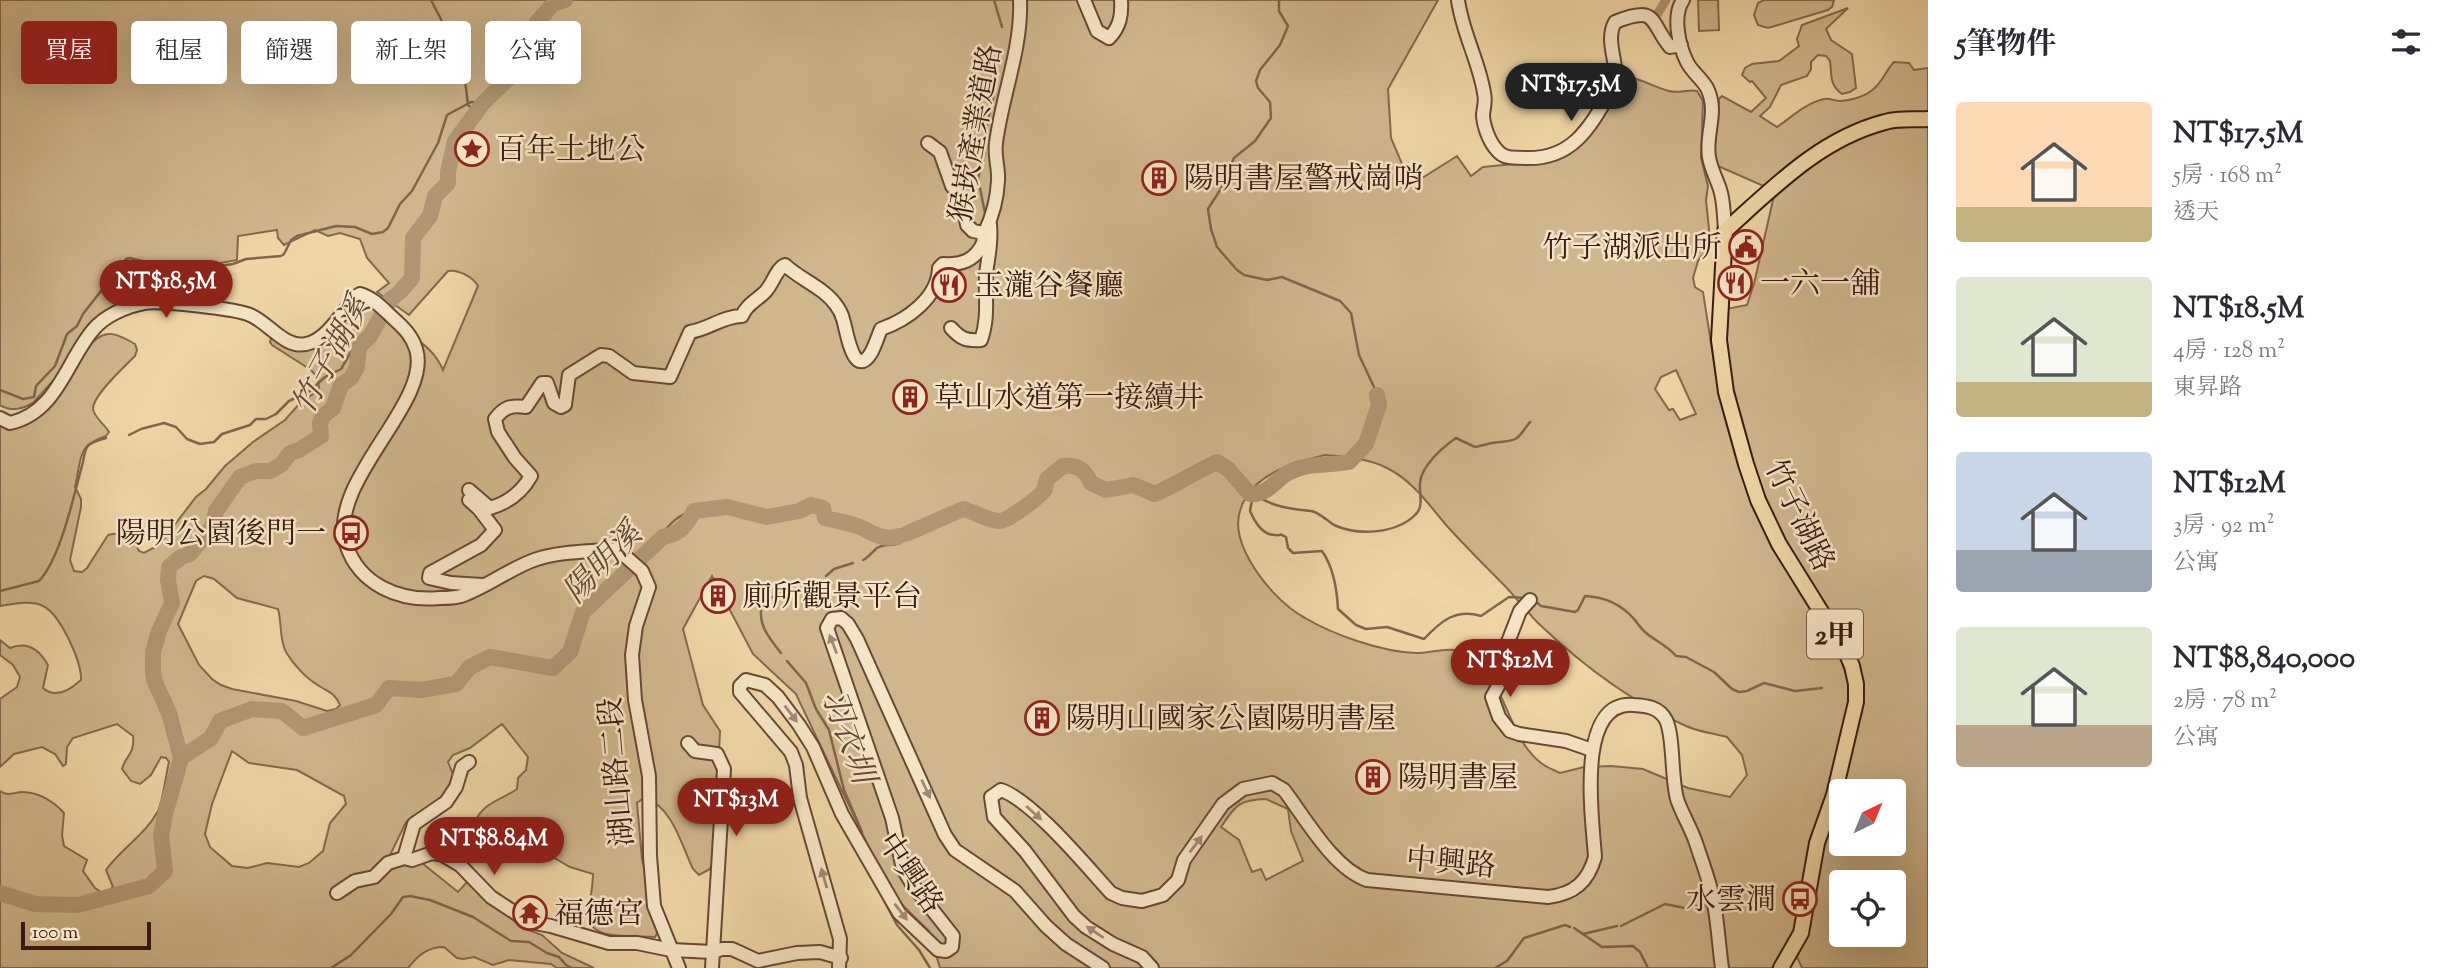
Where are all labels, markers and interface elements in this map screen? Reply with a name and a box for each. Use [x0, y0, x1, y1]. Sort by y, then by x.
chip: 買屋 [21, 21, 117, 84]
chip: 租屋 [131, 21, 227, 84]
chip: 篩選 [241, 21, 337, 84]
chip: 新上架 [351, 21, 471, 84]
chip: 公寓 [485, 21, 581, 84]
icon: filters [2387, 23, 2425, 61]
text: 5筆物件 [1956, 24, 2056, 67]
street label: 猴崁產業道路 [941, 41, 1014, 226]
pin: NT$17.5M [1499, 64, 1643, 123]
text: NT$17.5M [1521, 69, 1621, 102]
text: NT$17.5M [2173, 113, 2303, 156]
place icon: 百年土地公 [453, 130, 491, 168]
place label: 百年土地公 [496, 130, 646, 173]
icon: home [2012, 130, 2096, 214]
building icon: 陽明書屋警戒崗哨 [1140, 159, 1178, 197]
place label: 陽明書屋警戒崗哨 [1184, 159, 1424, 202]
text: 5房 · 168 m² [2173, 160, 2282, 193]
text: 透天 [2173, 197, 2219, 230]
place label: 竹子湖派出所 [1542, 228, 1722, 271]
public building icon: 竹子湖派出所 [1727, 228, 1765, 266]
pin: NT$18.5M [94, 260, 238, 320]
restaurant icon: 一六一舖 [1716, 264, 1754, 302]
place label: 一六一舖 [1760, 264, 1880, 307]
text: NT$18.5M [116, 266, 216, 299]
restaurant icon: 玉瀧谷餐廳 [930, 266, 968, 304]
place label: 玉瀧谷餐廳 [974, 266, 1124, 309]
water label: 竹子湖溪 [282, 286, 384, 424]
text: NT$18.5M [2173, 288, 2304, 331]
icon: home [2012, 305, 2096, 389]
text: 4房 · 128 m² [2173, 335, 2285, 368]
text: 東昇路 [2173, 372, 2242, 405]
building icon: 草山水道第一接續井 [891, 378, 929, 416]
place label: 草山水道第一接續井 [934, 378, 1204, 421]
street label: 竹子湖路 [1752, 453, 1843, 579]
text: NT$12M [2173, 463, 2286, 506]
icon: home [2012, 480, 2096, 564]
text: 3房 · 92 m² [2173, 510, 2275, 543]
water label: 陽明溪 [554, 511, 656, 615]
place label: 陽明公園後門一 [116, 514, 326, 557]
bus stop icon: 陽明公園後門一 [332, 514, 370, 552]
text: 公寓 [2173, 547, 2219, 580]
building icon: 廁所觀景平台 [699, 577, 737, 615]
place label: 廁所觀景平台 [742, 577, 922, 620]
road number: 2甲 [1807, 610, 1863, 658]
one-way arrow [828, 633, 839, 654]
text: NT$8,840,000 [2173, 638, 2355, 681]
pin: NT$12M [1453, 640, 1567, 699]
text: NT$12M [1467, 645, 1553, 678]
icon: home [2012, 655, 2096, 739]
water label: 羽衣圳 [808, 684, 886, 795]
text: 2房 · 78 m² [2173, 685, 2277, 718]
street label: 湖山路二段 [591, 695, 646, 848]
building icon: 陽明山國家公園陽明書屋 [1023, 699, 1061, 737]
place label: 陽明山國家公園陽明書屋 [1066, 699, 1396, 742]
one-way arrow [784, 705, 798, 723]
text: 公寓 [2173, 722, 2219, 755]
building icon: 陽明書屋 [1354, 758, 1392, 796]
place label: 陽明書屋 [1398, 758, 1518, 801]
pin: NT$13M [679, 778, 793, 838]
one-way arrow [920, 779, 931, 799]
north arrow [1829, 779, 1906, 856]
map controls [1829, 779, 1906, 947]
text: NT$13M [693, 784, 779, 817]
one-way arrow [1026, 805, 1043, 820]
pin: NT$8.84M [422, 818, 566, 877]
text: NT$8.84M [440, 823, 548, 856]
street label: 中興路 [866, 825, 952, 924]
one-way arrow [1189, 835, 1204, 853]
street label: 中興路 [1404, 839, 1497, 890]
one-way arrow [818, 867, 828, 888]
button: locate [1829, 870, 1906, 947]
place label: 水雲澗 [1686, 880, 1776, 923]
bus stop icon: 水雲澗 [1781, 880, 1819, 918]
temple icon: 福德宮 [511, 894, 549, 932]
place label: 福德宮 [554, 894, 644, 937]
one-way arrow [893, 903, 908, 921]
scale bar [21, 919, 150, 951]
text: 100 m [32, 920, 78, 947]
one-way arrow [1086, 925, 1104, 939]

